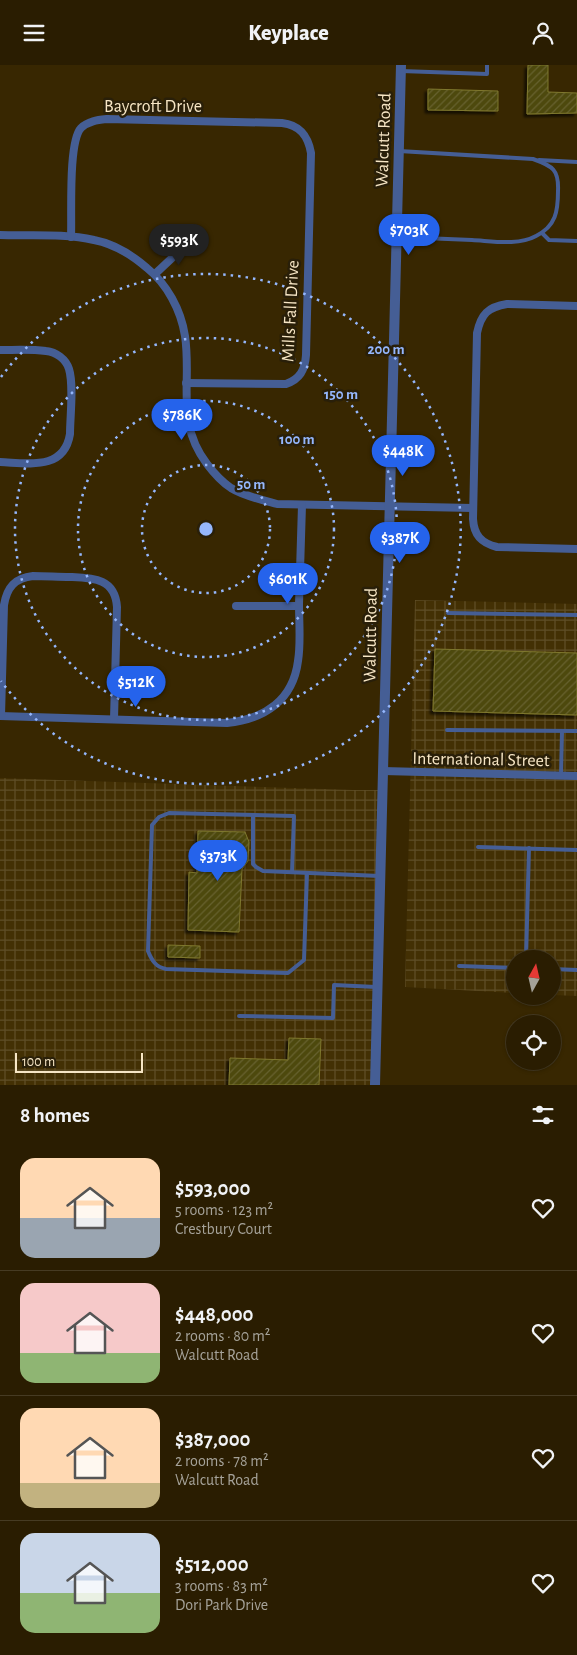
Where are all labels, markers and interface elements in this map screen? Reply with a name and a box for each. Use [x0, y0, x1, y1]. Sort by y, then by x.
icon: menu [20, 19, 48, 47]
icon: person [529, 19, 557, 47]
text: Keyplace [248, 22, 329, 44]
street label: Walcutt Road [373, 93, 395, 187]
street label: Baycroft Drive [104, 98, 202, 116]
pin: $703K [374, 213, 444, 256]
text: $703K [390, 222, 428, 238]
pin: $593K [144, 223, 214, 266]
text: $593K [160, 232, 198, 248]
street label: Mills Fall Drive [279, 260, 303, 362]
text: 200 m [367, 342, 405, 357]
text: 150 m [324, 387, 358, 402]
pin: $786K [147, 399, 217, 441]
text: $786K [162, 407, 202, 423]
text: 100 m [279, 432, 315, 447]
pin: $448K [368, 435, 438, 477]
text: $448K [383, 443, 423, 459]
text: 50 m [237, 477, 265, 492]
centre of rings [197, 520, 215, 538]
pin: $387K [365, 521, 435, 564]
text: $387K [381, 530, 419, 546]
pin: $601K [253, 563, 323, 605]
text: $601K [269, 571, 307, 587]
street label: Walcutt Road [361, 588, 381, 682]
pin: $512K [101, 665, 171, 708]
text: $512K [118, 674, 154, 690]
street label: International Street [412, 750, 550, 770]
pin: $373K [183, 839, 253, 882]
text: $373K [199, 848, 237, 864]
north arrow [506, 950, 561, 1005]
map controls [506, 950, 561, 1070]
button: locate [506, 1015, 561, 1070]
scale bar [15, 1050, 142, 1073]
text: 100 m [22, 1055, 55, 1069]
icon: filters [529, 1101, 557, 1129]
text: 8 homes [20, 1105, 90, 1126]
icon: home [60, 1178, 120, 1238]
text: $593,000 [175, 1178, 250, 1199]
icon: heart [529, 1194, 557, 1222]
text: 5 rooms · 123 m² [175, 1202, 273, 1218]
text: Crestbury Court [175, 1221, 272, 1237]
icon: home [60, 1303, 120, 1363]
text: $448,000 [175, 1304, 254, 1325]
icon: heart [529, 1319, 557, 1347]
text: 2 rooms · 80 m² [175, 1328, 270, 1344]
text: Walcutt Road [175, 1347, 259, 1363]
icon: home [60, 1428, 120, 1488]
text: $387,000 [175, 1429, 251, 1450]
icon: heart [529, 1444, 557, 1472]
text: 2 rooms · 78 m² [175, 1453, 269, 1469]
text: Walcutt Road [175, 1472, 259, 1488]
icon: home [60, 1553, 120, 1613]
text: $512,000 [175, 1554, 249, 1575]
icon: heart [529, 1569, 557, 1597]
text: 3 rooms · 83 m² [175, 1578, 268, 1594]
text: Dori Park Drive [175, 1597, 268, 1613]

